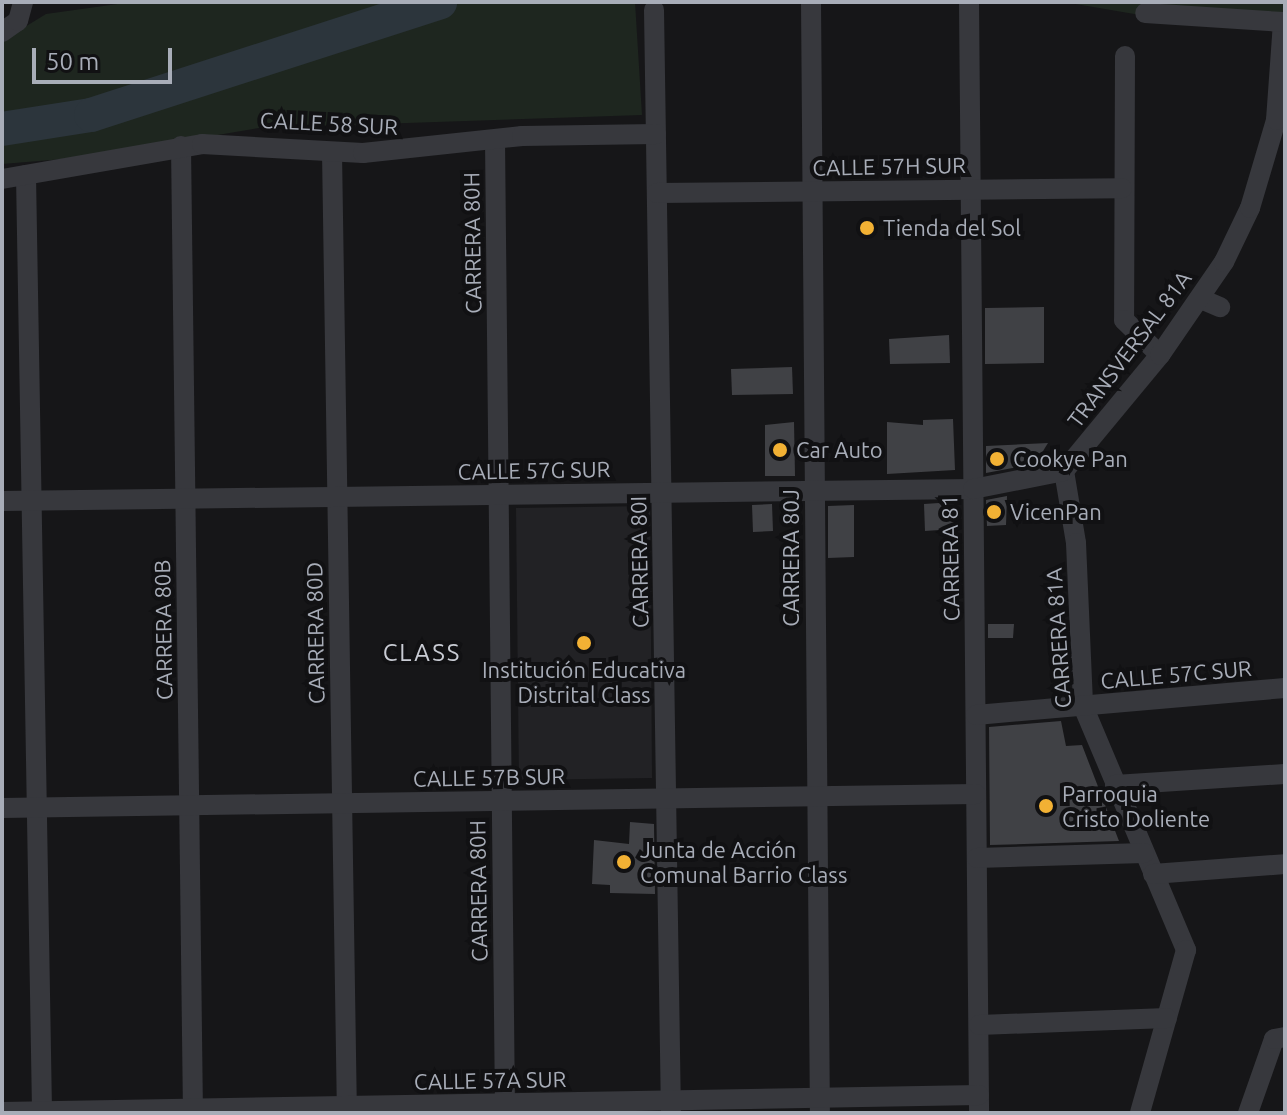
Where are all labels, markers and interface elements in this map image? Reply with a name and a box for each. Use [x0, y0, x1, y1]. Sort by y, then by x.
scale bar [36, 32, 176, 82]
text: 50 m [46, 48, 99, 75]
street label: CALLE 58 SUR [259, 106, 399, 140]
street label: CALLE 57H SUR [812, 151, 966, 181]
street label: CARRERA 80H [458, 172, 486, 314]
place label: Tienda del Sol [883, 215, 1021, 241]
marker: Tienda del Sol [858, 219, 876, 237]
street label: TRANSVERSAL 81A [1061, 265, 1197, 433]
place label: Car Auto [796, 437, 883, 463]
marker: Car Auto [771, 441, 789, 459]
place label: Cookye Pan [1013, 446, 1128, 472]
marker: Cookye Pan [988, 450, 1006, 468]
street label: CALLE 57G SUR [457, 455, 611, 485]
street label: CARRERA 80J [778, 489, 804, 627]
street label: CARRERA 81 [936, 494, 964, 622]
street label: CARRERA 80I [625, 496, 653, 628]
place label: VicenPan [1010, 499, 1102, 525]
marker: VicenPan [985, 503, 1003, 521]
street label: CARRERA 80B [149, 560, 177, 700]
street label: CARRERA 80D [301, 562, 329, 704]
street label: CARRERA 81A [1040, 567, 1076, 709]
marker: Institución Educativa Distrital Class [575, 634, 593, 652]
district label: CLASS [383, 639, 461, 667]
street label: CALLE 57C SUR [1099, 654, 1253, 694]
place label: Institución Educativa Distrital Class [482, 656, 686, 708]
street label: CALLE 57B SUR [413, 762, 565, 792]
place label: Parroquia Cristo Doliente [1062, 780, 1210, 832]
marker: Parroquia Cristo Doliente [1037, 797, 1055, 815]
street label: CARRERA 80H [464, 820, 492, 962]
place label: Junta de Acción Comunal Barrio Class [640, 836, 847, 888]
marker: Junta de Acción Comunal Barrio Class [615, 853, 633, 871]
street label: CALLE 57A SUR [414, 1065, 566, 1095]

